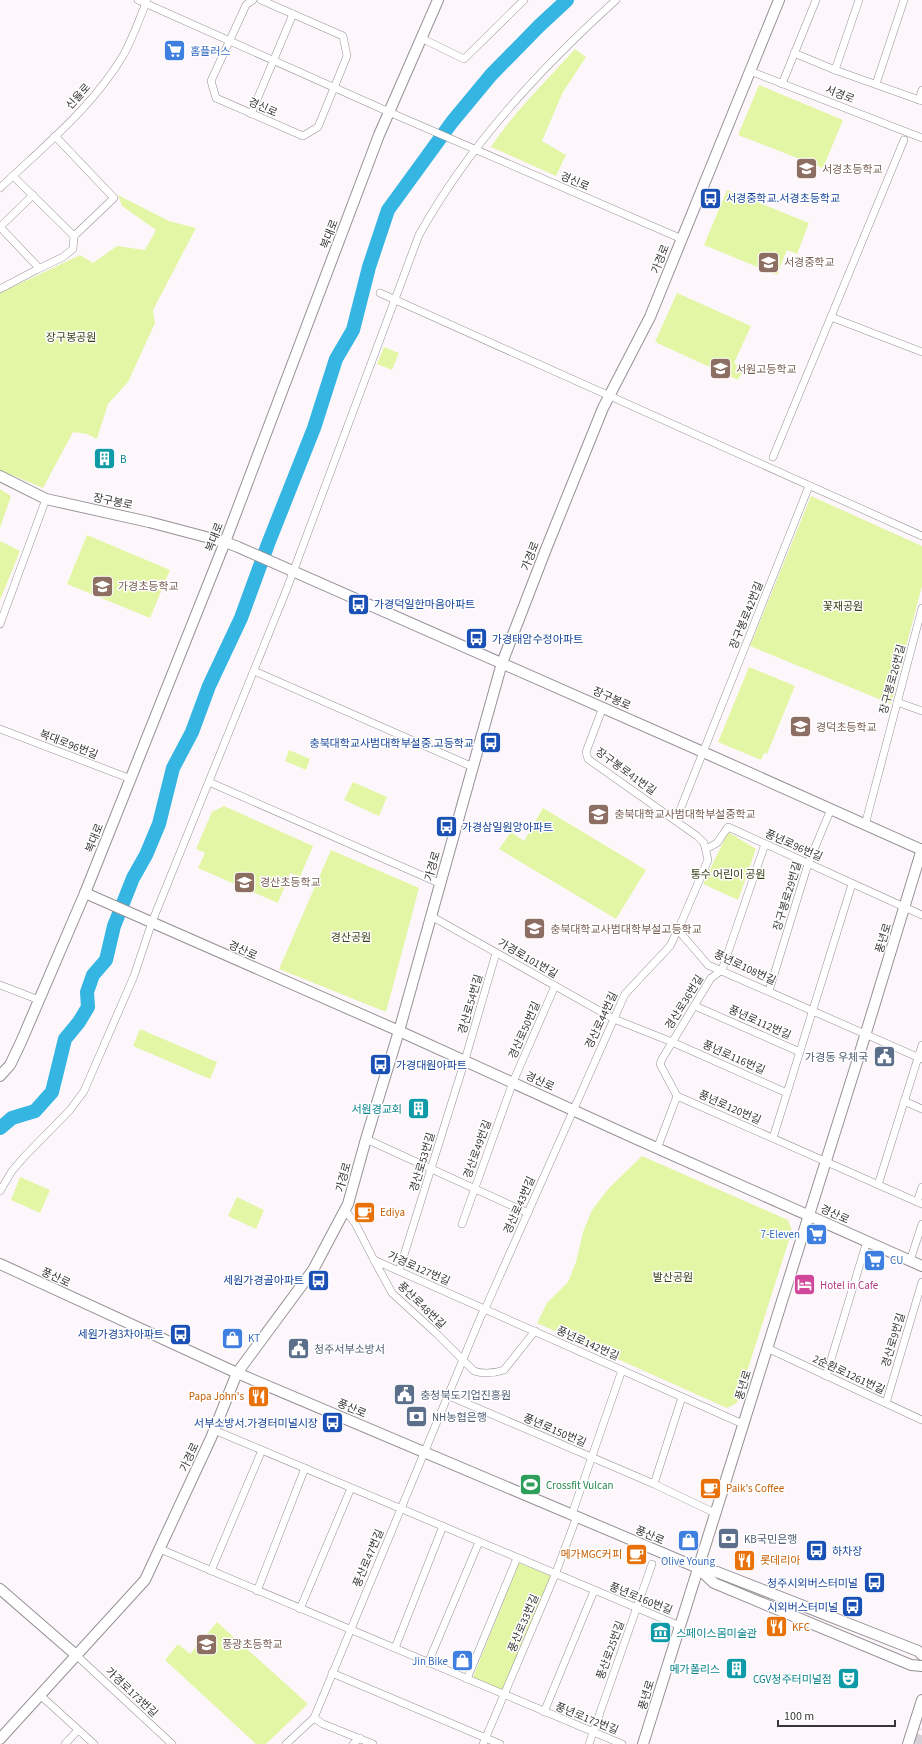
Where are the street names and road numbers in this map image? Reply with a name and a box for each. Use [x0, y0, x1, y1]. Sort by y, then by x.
street label: 신율로 [63, 80, 94, 113]
street label: 서경로 [823, 82, 857, 107]
street label: 경신로 [246, 94, 280, 120]
street label: 경신로 [558, 169, 592, 194]
street label: 복대로 [317, 217, 342, 251]
street label: 가경로 [648, 242, 673, 276]
street label: 장구봉로 [92, 490, 134, 513]
street label: 복대로 [202, 520, 227, 554]
street label: 가경로 [518, 539, 543, 573]
street label: 장구봉로42번길 [726, 579, 767, 651]
street label: 장구봉로26번길 [876, 643, 909, 716]
street label: 장구봉로 [590, 683, 633, 714]
street label: 복대로96번길 [37, 726, 100, 762]
street label: 장구봉로41번길 [592, 744, 659, 799]
street label: 복대로 [82, 821, 107, 855]
street label: 풍년로96번길 [763, 826, 825, 865]
street label: 가경로 [421, 849, 444, 883]
street label: 장구봉로29번길 [770, 860, 805, 933]
street label: 풍년로 [872, 921, 895, 955]
street label: 가경로101번길 [495, 935, 561, 982]
street label: 경산로 [226, 937, 260, 963]
street label: 풍년로108번길 [711, 946, 778, 988]
street label: 경산로54번길 [455, 972, 486, 1036]
street label: 경산로36번길 [662, 972, 707, 1032]
street label: 경산로44번길 [582, 989, 621, 1051]
street label: 경산로50번길 [505, 999, 544, 1061]
street label: 풍년로112번길 [726, 1002, 793, 1043]
street label: 풍년로116번길 [700, 1037, 767, 1078]
street label: 경산로 [523, 1068, 557, 1095]
street label: 풍년로120번길 [696, 1087, 763, 1128]
street label: 경산로49번길 [460, 1118, 495, 1181]
street label: 경산로53번길 [406, 1131, 439, 1194]
street label: 가경로 [332, 1161, 355, 1194]
street label: 경산로43번길 [500, 1174, 539, 1236]
street label: 경산로 [818, 1201, 852, 1227]
street label: 가경로127번길 [385, 1248, 452, 1289]
street label: 풍산로 [39, 1264, 73, 1291]
street label: 풍산로48번길 [394, 1279, 449, 1332]
street label: 경산로9번길 [878, 1311, 909, 1369]
street label: 풍년로142번길 [554, 1323, 621, 1364]
street label: 2순환로1261번길 [810, 1351, 887, 1398]
street label: 풍년로 [732, 1368, 755, 1402]
street label: 풍산로 [335, 1396, 369, 1421]
street label: 풍년로150번길 [521, 1410, 589, 1450]
street label: 가경로 [176, 1440, 203, 1474]
street label: 풍산로 [633, 1523, 667, 1548]
street label: 풍산로47번길 [350, 1527, 387, 1589]
street label: 풍년로160번길 [607, 1579, 675, 1618]
street label: 풍산로33번길 [505, 1592, 542, 1654]
street label: 풍산로25번길 [593, 1619, 628, 1682]
street label: 가경로173번길 [102, 1664, 161, 1721]
street label: 풍년로 [635, 1678, 658, 1712]
street label: 풍년로172번길 [553, 1699, 621, 1738]

